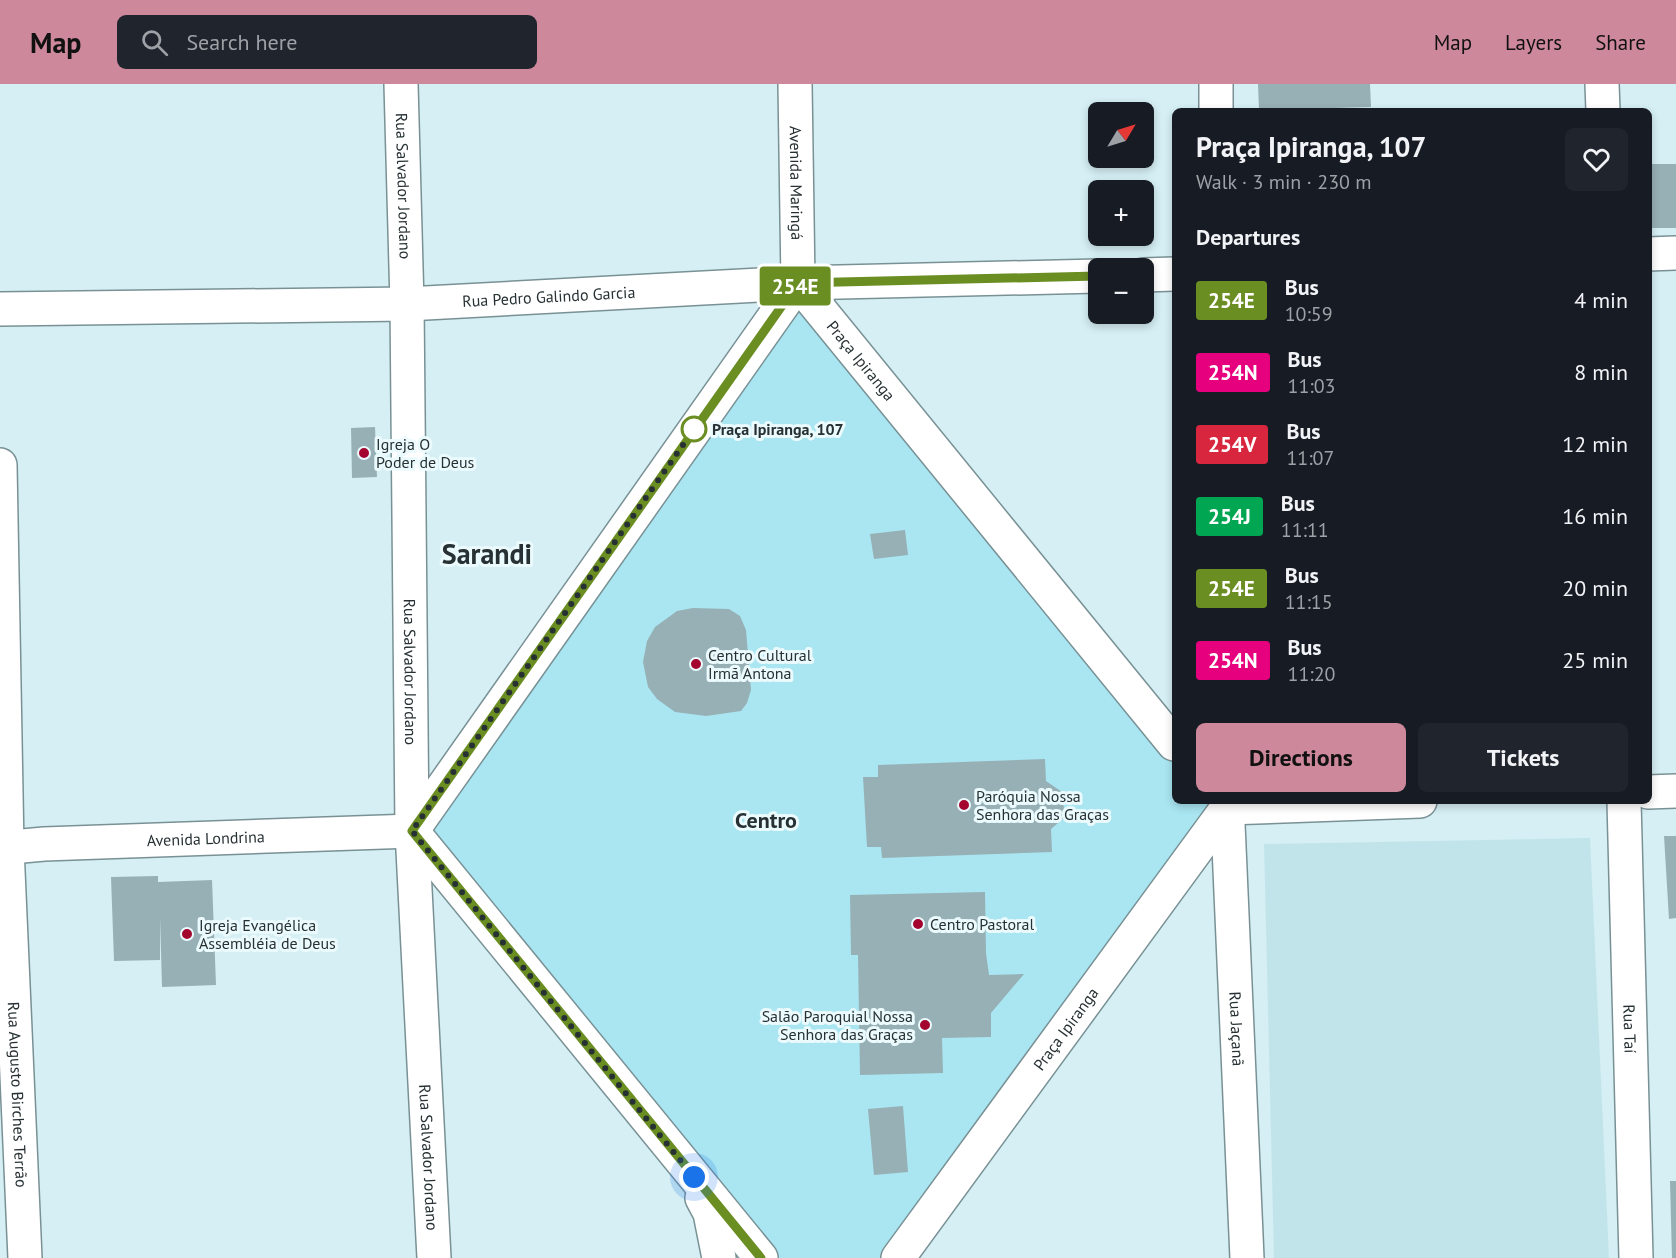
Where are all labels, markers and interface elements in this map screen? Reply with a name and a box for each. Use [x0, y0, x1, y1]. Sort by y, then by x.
search box [117, 15, 537, 69]
text: Map [30, 24, 81, 61]
icon: search [138, 26, 171, 59]
text: Search here [186, 28, 297, 56]
text: Map [1434, 29, 1472, 56]
text: Layers [1505, 29, 1562, 56]
text: Share [1595, 29, 1646, 56]
north arrow [1088, 102, 1154, 168]
map controls [1088, 102, 1154, 324]
street label: Rua Salvador Jordano [392, 112, 416, 259]
street label: Avenida Maringá [786, 126, 807, 240]
text: Praça Ipiranga, 107 [1196, 128, 1426, 165]
button: heart [1565, 128, 1628, 191]
text: Walk · 3 min · 230 m [1196, 169, 1372, 195]
button: + [1088, 180, 1154, 246]
text: Departures [1196, 223, 1300, 251]
button: − [1088, 258, 1154, 324]
line badge: 254E [753, 266, 837, 306]
text: 254E [772, 273, 818, 300]
text: Bus [1285, 273, 1319, 301]
street label: Rua Pedro Galindo Garcia [462, 282, 636, 311]
text: 4 min [1574, 286, 1628, 314]
text: 254E [1208, 287, 1255, 314]
text: 10:59 [1285, 301, 1333, 327]
street label: Praça Ipiranga [823, 316, 900, 405]
text: Bus [1288, 345, 1322, 373]
text: 8 min [1574, 358, 1628, 386]
text: 254N [1208, 359, 1258, 386]
text: 11:03 [1288, 373, 1336, 399]
marker: Praça Ipiranga, 107 [681, 416, 707, 442]
text: Bus [1286, 417, 1321, 445]
place label: Praça Ipiranga, 107 [712, 419, 844, 439]
text: 12 min [1562, 430, 1628, 458]
text: 254V [1208, 431, 1256, 458]
place label: Igreja O Poder de Deus [376, 434, 475, 472]
text: 11:07 [1286, 445, 1334, 471]
marker: Igreja O Poder de Deus [357, 446, 371, 460]
text: Bus [1281, 489, 1315, 517]
text: 16 min [1562, 502, 1628, 530]
text: 254J [1208, 503, 1251, 530]
text: 11:11 [1281, 517, 1329, 543]
district label: Sarandi [442, 535, 532, 572]
text: Bus [1285, 561, 1319, 589]
text: 20 min [1562, 574, 1628, 602]
text: 254E [1208, 575, 1255, 602]
text: 11:15 [1285, 589, 1333, 615]
street label: Rua Salvador Jordano [400, 599, 421, 745]
text: Bus [1288, 633, 1322, 661]
place label: Centro Cultural Irmã Antona [708, 645, 812, 683]
text: 25 min [1562, 646, 1628, 674]
text: 254N [1208, 647, 1258, 674]
marker: Centro Cultural Irmã Antona [689, 657, 703, 671]
text: 11:20 [1288, 661, 1336, 687]
button: Directions [1196, 723, 1406, 792]
button: Tickets [1418, 723, 1628, 792]
place label: Paróquia Nossa Senhora das Graças [976, 786, 1109, 824]
marker: Paróquia Nossa Senhora das Graças [957, 798, 971, 812]
district label: Centro [735, 806, 797, 834]
street label: Avenida Londrina [146, 826, 265, 850]
place label: Centro Pastoral [930, 914, 1034, 934]
place label: Igreja Evangélica Assembléia de Deus [199, 915, 336, 953]
marker: Centro Pastoral [911, 917, 925, 931]
marker: Igreja Evangélica Assembléia de Deus [180, 927, 194, 941]
street label: Praça Ipiranga [1029, 983, 1102, 1074]
street label: Rua Jaçanã [1225, 991, 1249, 1067]
street label: Rua Augusto Birches Terrão [4, 1001, 32, 1188]
street label: Rua Taí [1619, 1004, 1641, 1054]
place label: Salão Paroquial Nossa Senhora das Graças [762, 1006, 913, 1044]
marker: Salão Paroquial Nossa Senhora das Graças [918, 1018, 932, 1032]
street label: Rua Salvador Jordano [415, 1084, 443, 1231]
your location [679, 1162, 709, 1192]

